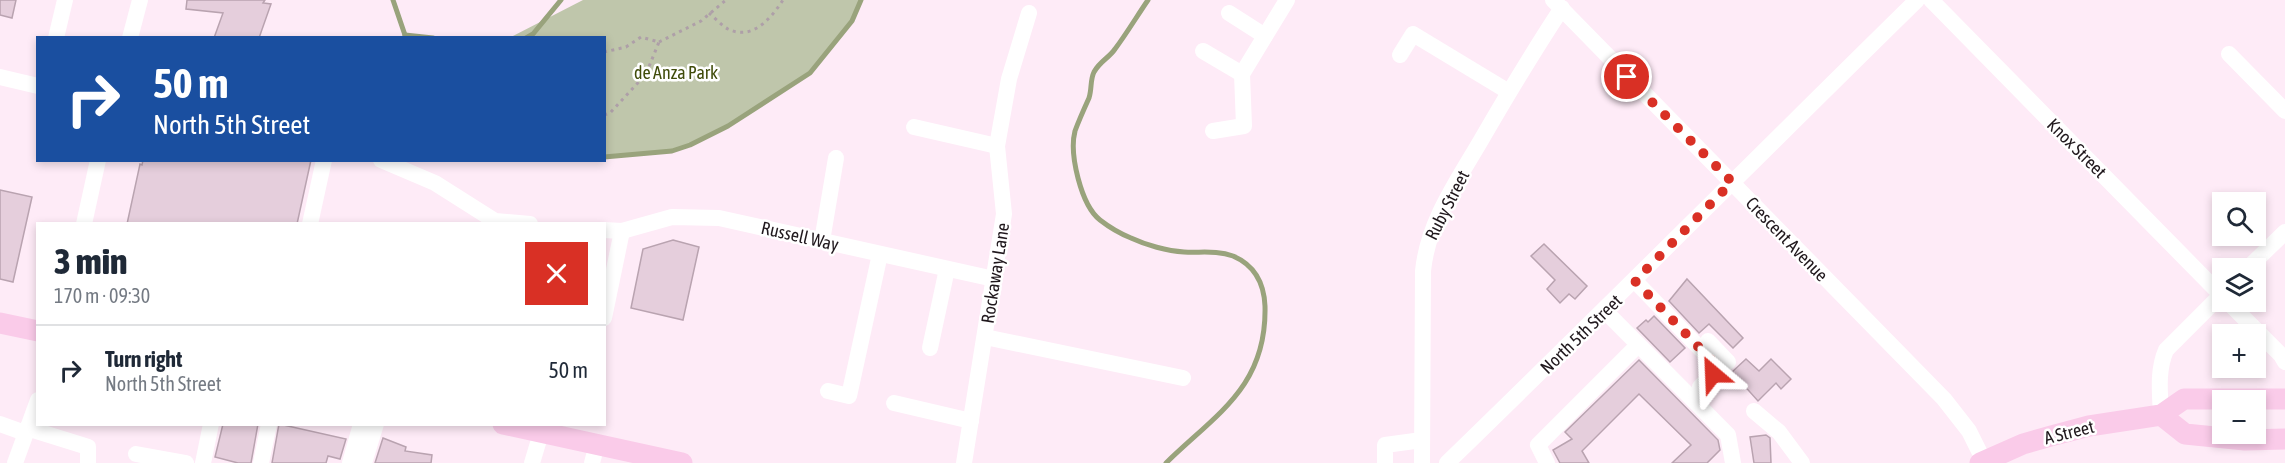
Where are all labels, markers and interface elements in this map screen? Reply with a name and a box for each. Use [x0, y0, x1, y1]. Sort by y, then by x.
pin [1601, 51, 1652, 102]
text: 50 m [153, 59, 228, 107]
icon: right [54, 60, 132, 138]
icon: arrive [1610, 60, 1643, 93]
park label: de Anza Park [634, 62, 718, 83]
text: North 5th Street [153, 109, 310, 140]
street label: Knox Street [2043, 114, 2111, 182]
street label: Ruby Street [1421, 167, 1473, 243]
map controls [2212, 192, 2266, 444]
button: search [2212, 192, 2266, 246]
street label: Crescent Avenue [1742, 193, 1832, 285]
street label: Russell Way [759, 217, 841, 255]
street label: Rockaway Lane [977, 221, 1013, 325]
text: 3 min [54, 240, 128, 282]
button: close [525, 242, 588, 305]
button: layers [2212, 258, 2266, 312]
text: 170 m · 09:30 [54, 284, 150, 307]
street label: North 5th Street [1536, 290, 1626, 378]
button: + [2212, 324, 2266, 378]
position arrow [1681, 342, 1745, 406]
text: Turn right [105, 346, 182, 372]
icon: right [54, 354, 87, 387]
text: 50 m [548, 357, 588, 383]
text: North 5th Street [105, 372, 222, 395]
button: − [2212, 390, 2266, 444]
street label: A Street [2042, 416, 2096, 448]

